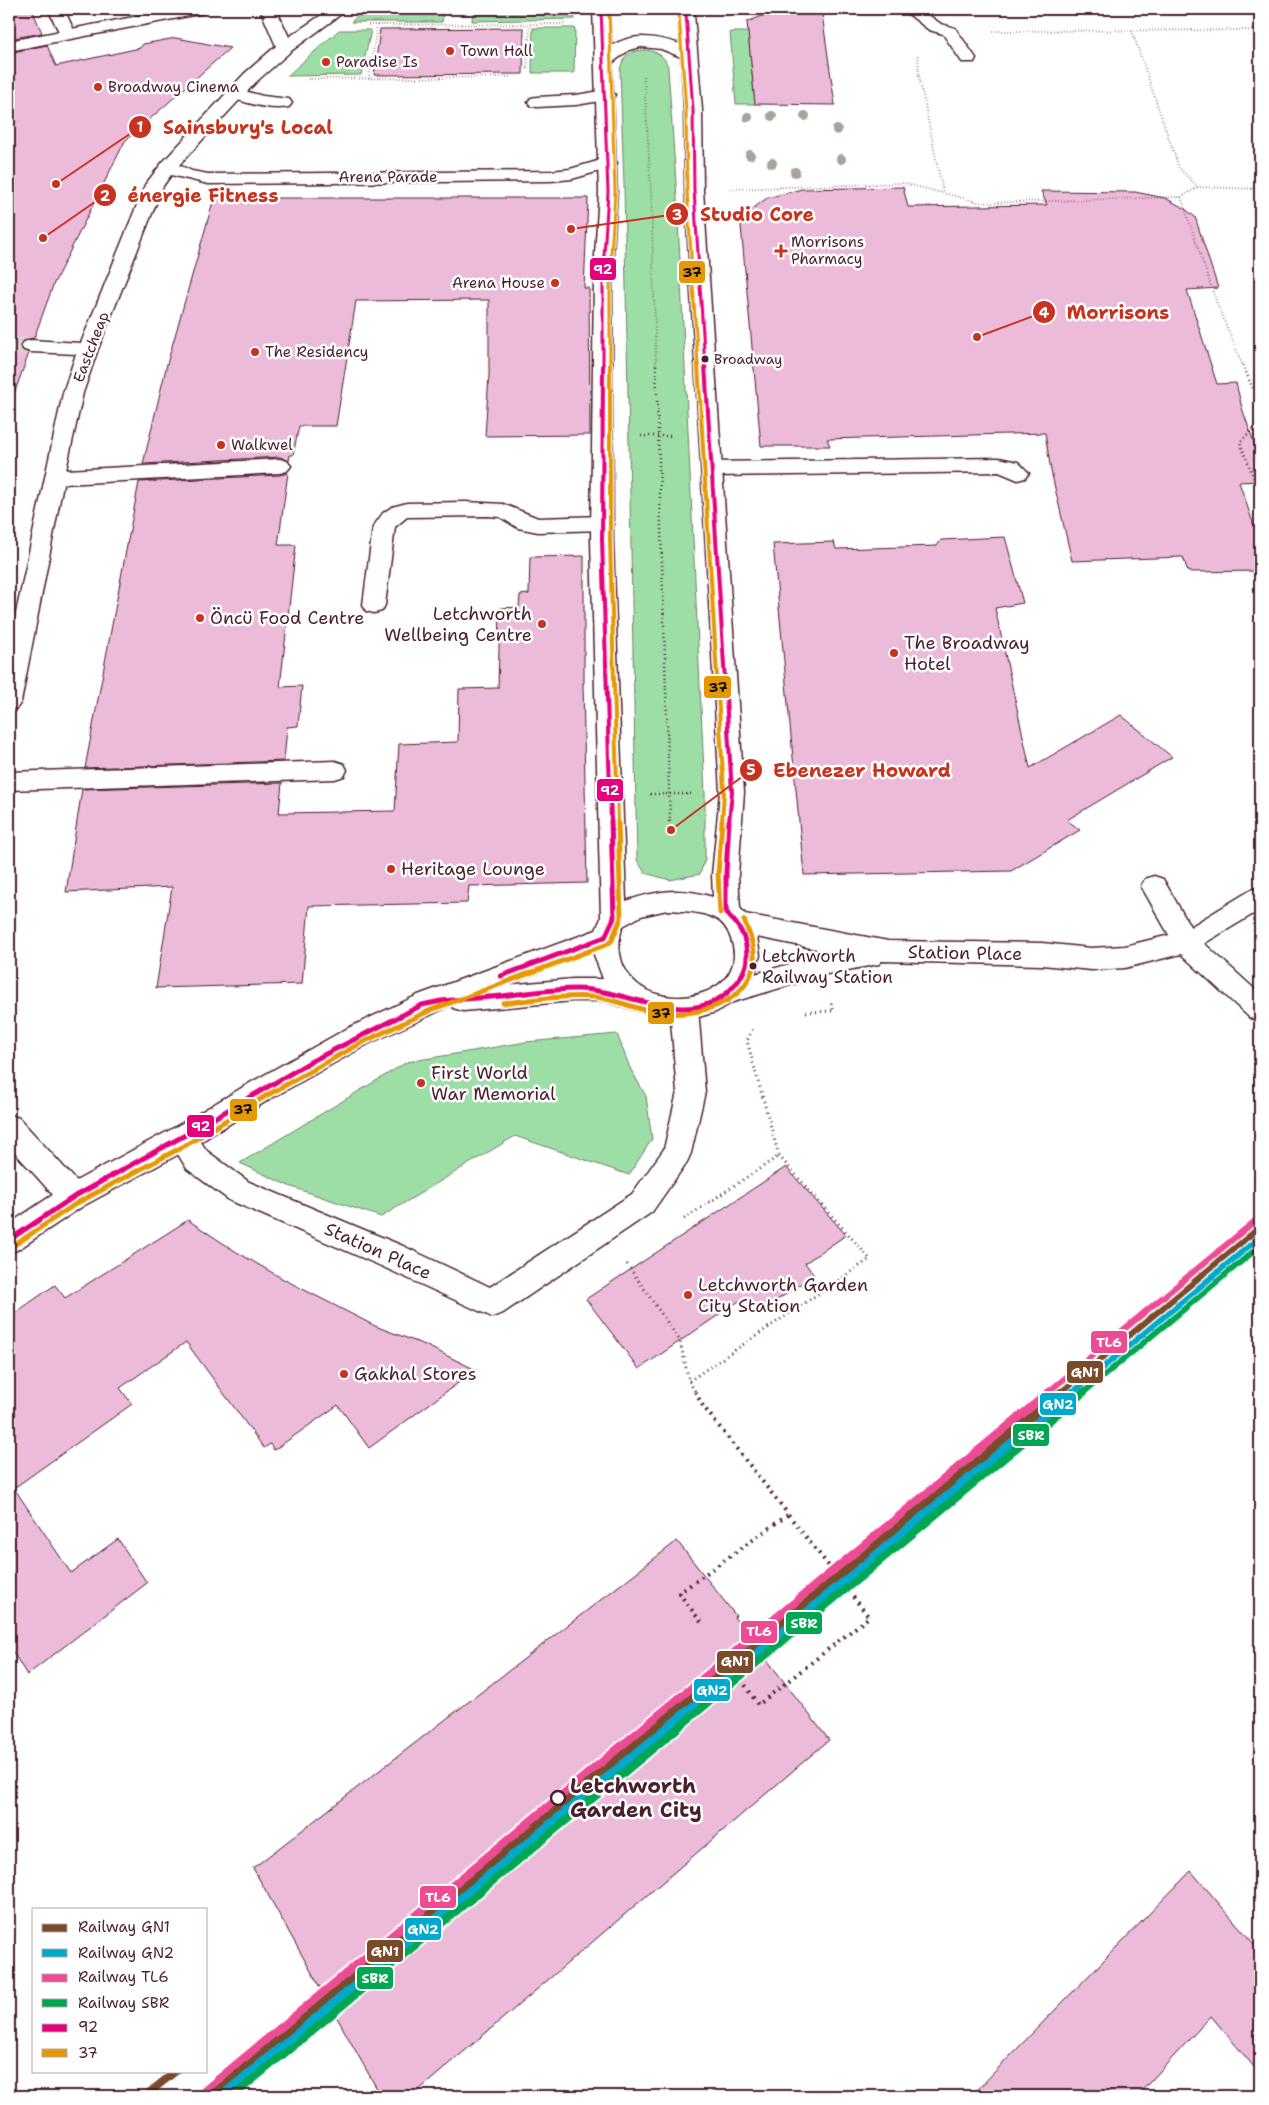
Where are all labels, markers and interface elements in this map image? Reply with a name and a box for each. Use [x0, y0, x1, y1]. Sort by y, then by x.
place label: Town Hall [460, 41, 533, 61]
marker: Town Hall [444, 45, 456, 57]
place label: Paradise Is [336, 52, 418, 72]
marker: Paradise Is [320, 56, 332, 68]
place label: Broadway Cinema [108, 77, 240, 97]
marker: Broadway Cinema [92, 81, 104, 93]
callout: Sainsbury's Local [128, 110, 343, 144]
text: Sainsbury's Local [163, 115, 333, 140]
text: 1 [137, 117, 144, 137]
street label: Arena Parade [338, 167, 438, 187]
callout: énergie Fitness [93, 178, 289, 212]
text: énergie Fitness [128, 183, 278, 208]
text: 2 [100, 186, 111, 206]
callout: Studio Core [665, 197, 824, 231]
text: Studio Core [700, 202, 814, 227]
text: 3 [672, 205, 682, 225]
place label: Morrisons Pharmacy [791, 232, 864, 269]
marker: Morrisons Pharmacy [775, 245, 787, 257]
line badge: 92 [589, 257, 617, 281]
text: 92 [593, 260, 613, 278]
line badge: 37 [678, 260, 706, 284]
text: 37 [682, 263, 702, 281]
place label: Arena House [452, 273, 545, 293]
marker: Arena House [549, 277, 561, 289]
callout: Morrisons [1031, 295, 1179, 329]
text: Morrisons [1067, 300, 1169, 325]
text: 4 [1039, 303, 1050, 323]
street label: Eastcheap [68, 309, 114, 385]
place label: The Residency [265, 342, 368, 362]
marker: The Residency [249, 346, 261, 358]
place label: Broadway [714, 350, 782, 368]
marker: Broadway [700, 354, 710, 364]
place label: Walkwel [231, 435, 293, 455]
marker: Walkwel [215, 439, 227, 451]
place label: Letchworth Wellbeing Centre [384, 602, 532, 647]
place label: Öncü Food Centre [210, 606, 364, 630]
marker: Öncü Food Centre [194, 612, 206, 624]
marker: Letchworth Wellbeing Centre [536, 618, 548, 630]
place label: The Broadway Hotel [904, 631, 1030, 676]
marker: The Broadway Hotel [888, 647, 900, 659]
line badge: 37 [703, 675, 732, 699]
text: 37 [708, 678, 728, 696]
callout: Ebenezer Howard [738, 753, 961, 787]
text: Ebenezer Howard [773, 758, 951, 783]
text: 5 [746, 760, 756, 780]
line badge: 92 [596, 778, 624, 802]
text: 92 [600, 781, 620, 799]
place label: Heritage Lounge [401, 857, 545, 881]
marker: Heritage Lounge [385, 863, 397, 875]
street label: Station Place [908, 940, 1022, 966]
place label: Letchworth Railway Station [762, 945, 893, 988]
marker: Letchworth Railway Station [748, 961, 758, 971]
line badge: 37 [647, 1001, 675, 1025]
text: 37 [651, 1004, 671, 1022]
place label: First World War Memorial [431, 1061, 556, 1106]
marker: First World War Memorial [415, 1077, 427, 1089]
line badge: 37 [229, 1098, 258, 1122]
text: 37 [233, 1100, 253, 1118]
line badge: 92 [186, 1114, 215, 1138]
text: 92 [191, 1117, 211, 1135]
street label: Station Place [321, 1217, 435, 1285]
place label: Letchworth Garden City Station [698, 1273, 868, 1318]
marker: Letchworth Garden City Station [682, 1289, 694, 1301]
line badge: TL6 [1090, 1330, 1128, 1354]
text: TL6 [1096, 1333, 1122, 1351]
line badge: GN1 [1066, 1360, 1104, 1384]
place label: Gakhal Stores [354, 1362, 477, 1386]
text: GN1 [1071, 1363, 1099, 1381]
marker: Gakhal Stores [338, 1368, 350, 1380]
line badge: GN2 [1039, 1392, 1077, 1416]
text: GN2 [1042, 1395, 1074, 1413]
line badge: SBR [1012, 1423, 1050, 1447]
text: SBR [1017, 1426, 1045, 1444]
line badge: SBR [785, 1611, 823, 1635]
text: SBR [790, 1614, 818, 1632]
line badge: TL6 [740, 1620, 778, 1644]
text: TL6 [746, 1622, 772, 1640]
line badge: GN1 [716, 1650, 754, 1674]
text: GN1 [721, 1652, 749, 1670]
line badge: GN2 [693, 1678, 731, 1702]
text: GN2 [696, 1681, 728, 1699]
place label: Letchworth Garden City [570, 1772, 702, 1824]
marker: Letchworth Garden City [550, 1790, 566, 1806]
line badge: TL6 [419, 1885, 457, 1909]
text: TL6 [425, 1888, 451, 1906]
legend [32, 1908, 208, 2072]
text: Railway GN1 [78, 1917, 170, 1937]
line badge: GN2 [404, 1917, 442, 1941]
text: GN2 [407, 1920, 439, 1938]
line badge: GN1 [366, 1939, 404, 1963]
text: GN1 [371, 1942, 399, 1960]
text: Railway GN2 [78, 1943, 174, 1963]
line badge: SBR [356, 1966, 394, 1990]
text: Railway TL6 [78, 1967, 169, 1987]
text: SBR [361, 1969, 389, 1987]
text: Railway SBR [78, 1993, 169, 2013]
text: 92 [78, 2017, 98, 2037]
text: 37 [78, 2043, 98, 2063]

